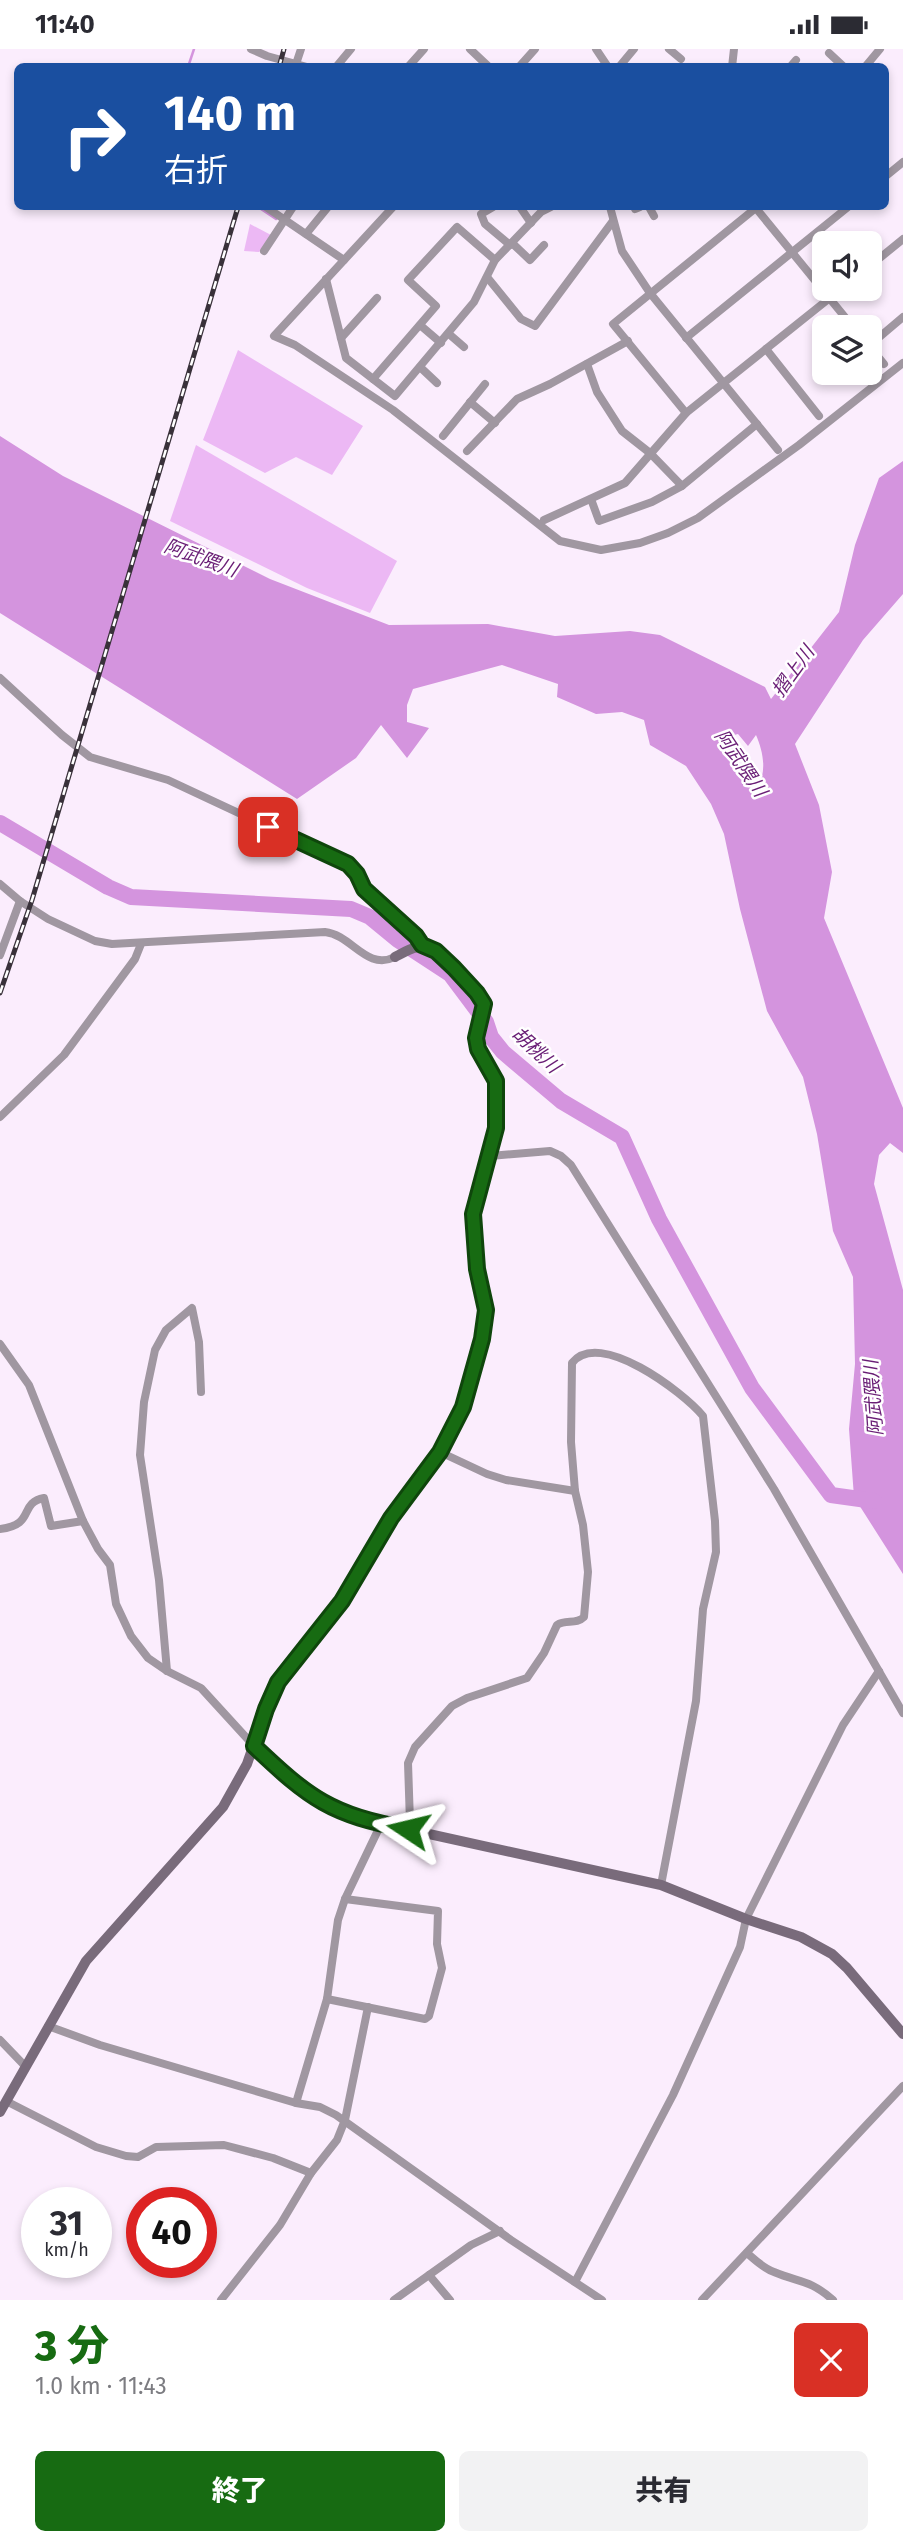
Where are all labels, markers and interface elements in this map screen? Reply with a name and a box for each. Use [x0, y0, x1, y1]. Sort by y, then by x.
text: 11:40 [35, 9, 95, 40]
text: 140 m [164, 84, 296, 143]
icon: right [49, 91, 140, 182]
text: 右折 [164, 151, 228, 189]
map controls [812, 231, 882, 385]
button: sound [812, 231, 882, 301]
button: layers [812, 315, 882, 385]
water label: 阿武隈川 [161, 534, 243, 582]
water label: 摺上川 [767, 640, 820, 701]
water label: 阿武隈川 [710, 725, 773, 803]
pin [238, 797, 298, 857]
icon: arrive [249, 808, 287, 846]
water label: 胡桃川 [507, 1022, 566, 1079]
water label: 阿武隈川 [859, 1357, 887, 1437]
position arrow [371, 1792, 445, 1866]
speed limit sign: 40 [126, 2187, 217, 2278]
text: 31 [50, 2202, 83, 2244]
text: km/h [44, 2239, 89, 2261]
text: 3 分 [35, 2321, 109, 2371]
button: close [794, 2323, 868, 2397]
text: 1.0 km · 11:43 [35, 2372, 167, 2400]
button: 終了 [35, 2451, 445, 2531]
button: 共有 [459, 2451, 868, 2531]

